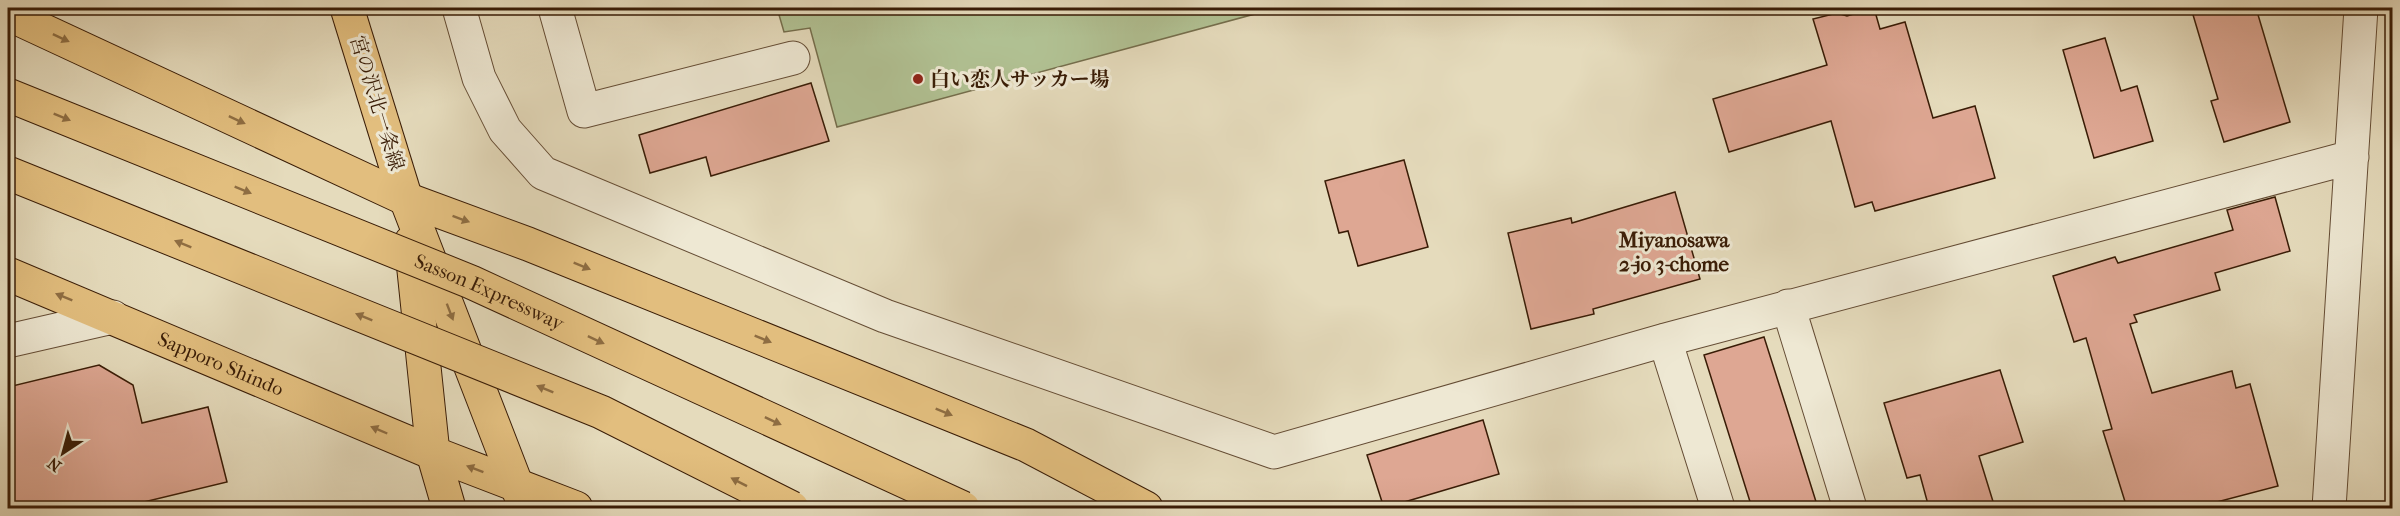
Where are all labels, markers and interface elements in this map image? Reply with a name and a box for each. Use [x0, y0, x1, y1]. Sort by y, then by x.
street label: 宮の沢北一条線 [346, 33, 408, 173]
one-way arrow [52, 34, 69, 43]
place label: 白い恋人サッカー場 [930, 68, 1110, 91]
marker: 白い恋人サッカー場 [911, 72, 925, 86]
one-way arrow [53, 112, 71, 122]
one-way arrow [229, 116, 246, 125]
one-way arrow [234, 185, 252, 195]
one-way arrow [452, 215, 470, 224]
district label: Miyanosawa 2-jo 3-chome [1618, 228, 1731, 276]
one-way arrow [173, 239, 191, 249]
street label: Sasson Expressway [411, 249, 569, 335]
one-way arrow [573, 262, 591, 271]
one-way arrow [55, 292, 73, 301]
one-way arrow [446, 303, 455, 321]
one-way arrow [354, 312, 372, 322]
street label: Sapporo Shindo [155, 327, 287, 400]
one-way arrow [588, 335, 605, 344]
one-way arrow [754, 335, 772, 344]
one-way arrow [535, 384, 553, 394]
one-way arrow [935, 407, 953, 417]
one-way arrow [765, 417, 782, 426]
north arrow [33, 423, 93, 483]
one-way arrow [370, 425, 388, 434]
text: N [43, 453, 65, 476]
one-way arrow [466, 464, 484, 474]
one-way arrow [731, 477, 748, 487]

